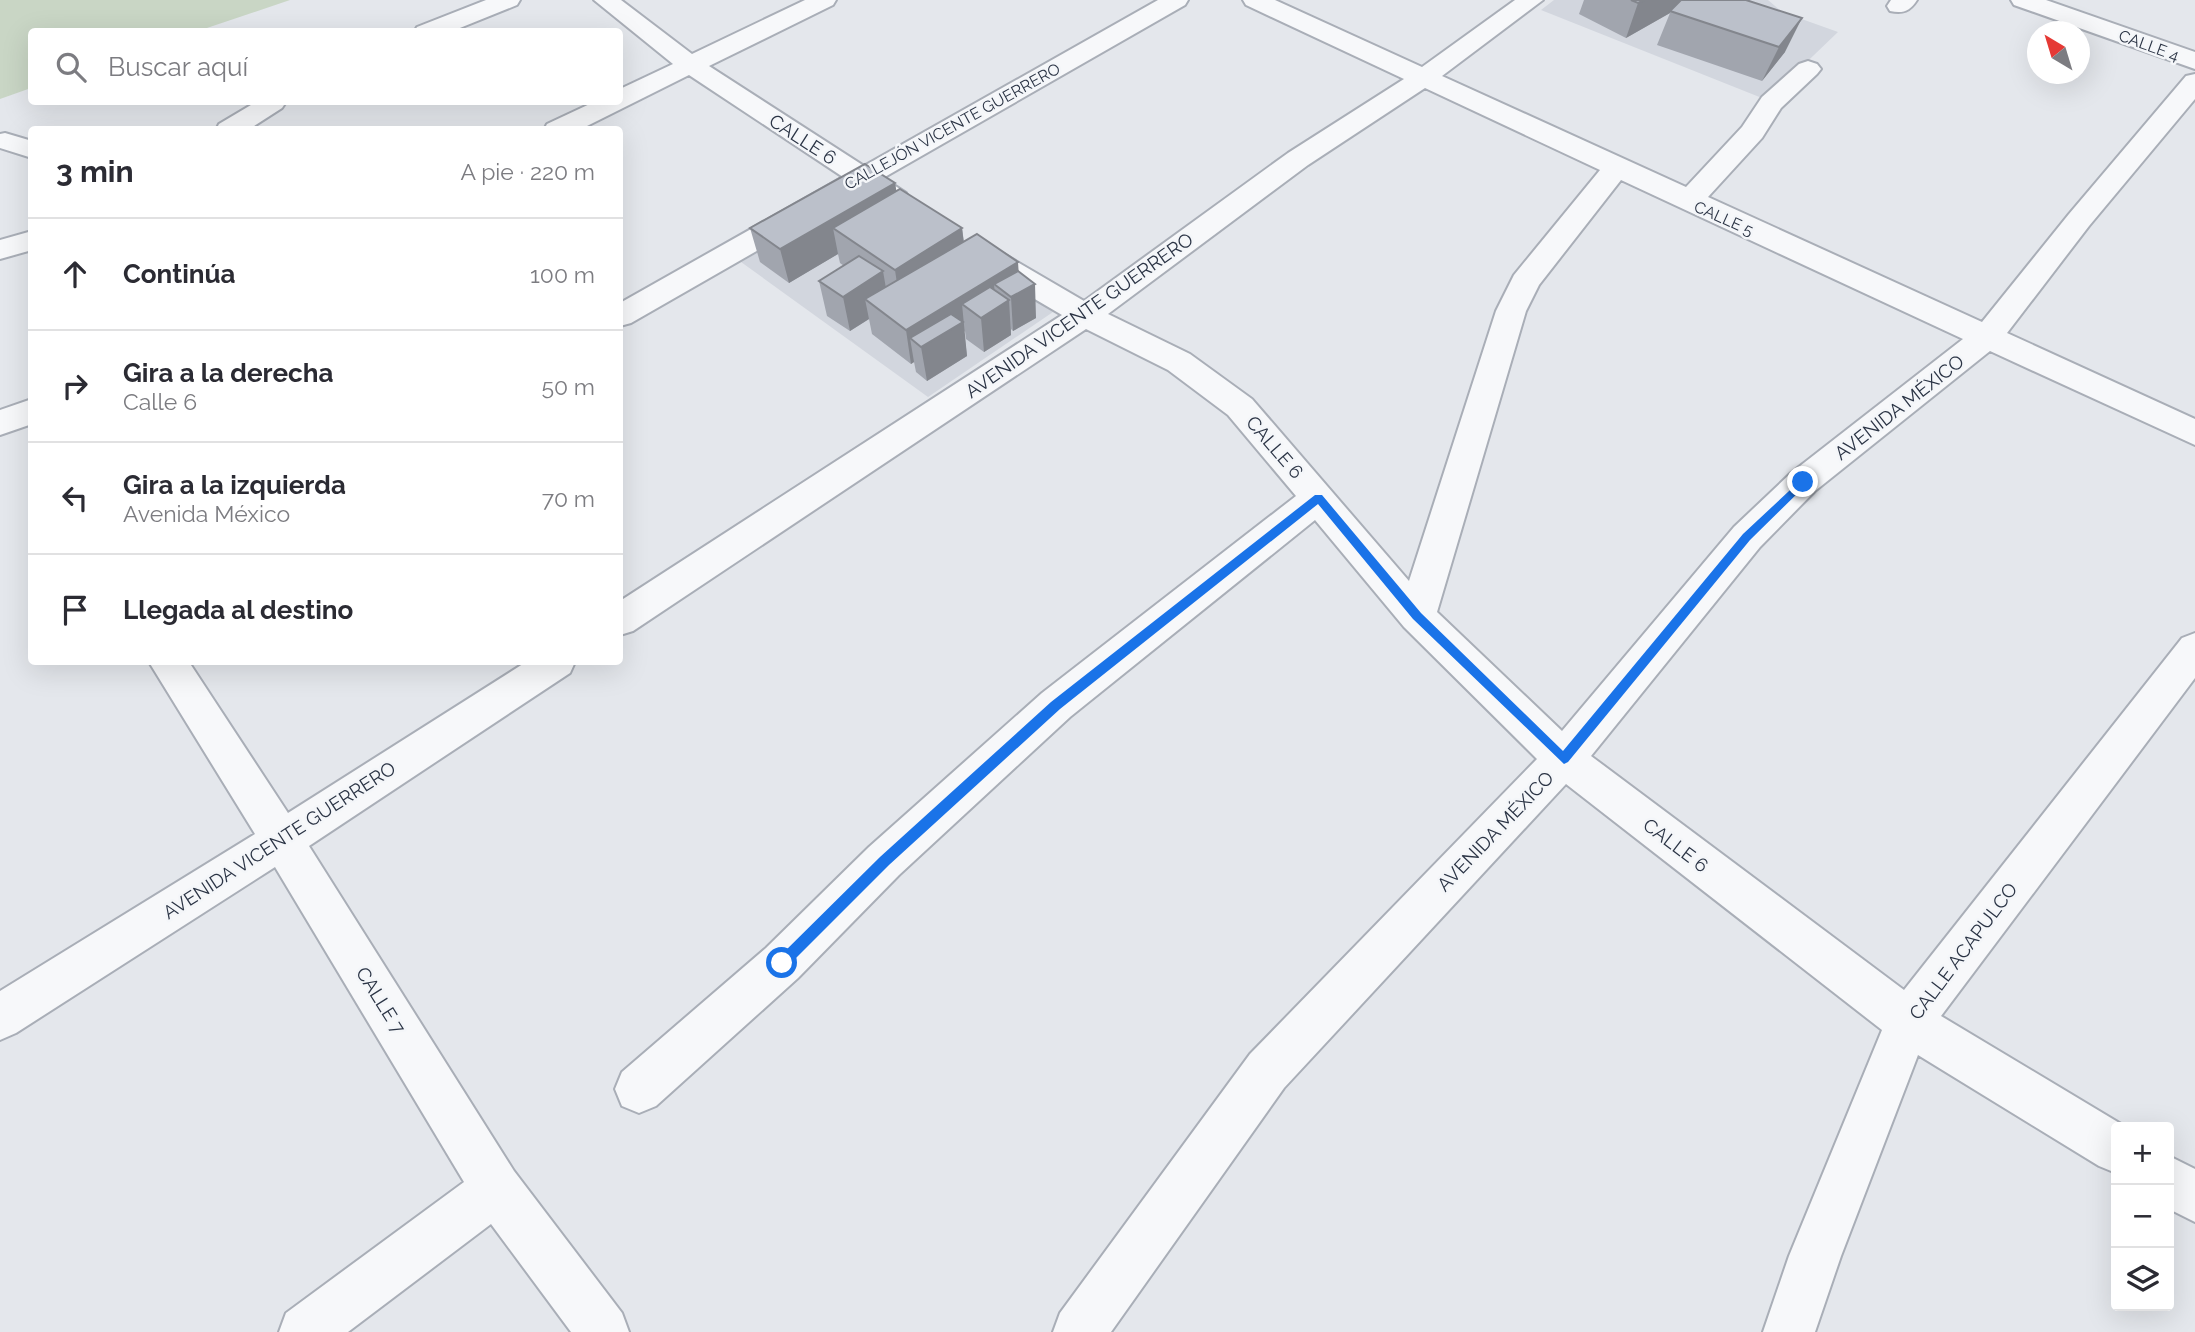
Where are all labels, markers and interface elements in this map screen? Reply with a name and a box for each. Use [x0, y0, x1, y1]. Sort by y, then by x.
north arrow [2027, 21, 2090, 84]
street label: CALLE 4 [2116, 26, 2182, 65]
search box [28, 28, 623, 105]
icon: search [52, 48, 90, 86]
text: Buscar aquí [108, 52, 248, 82]
street label: CALLEJÓN VICENTE GUERRERO [841, 58, 1063, 194]
street label: CALLE 6 [765, 109, 841, 169]
text: 3 min [56, 154, 134, 189]
text: A pie · 220 m [460, 158, 595, 185]
street label: CALLE 5 [1691, 197, 1757, 240]
street label: AVENIDA VICENTE GUERRERO [961, 228, 1197, 402]
icon: ahead [56, 255, 94, 293]
text: Continúa [123, 259, 235, 289]
text: 100 m [530, 261, 595, 288]
street label: AVENIDA MÉXICO [1830, 350, 1968, 464]
text: Gira a la derecha [123, 358, 333, 388]
icon: right [56, 367, 94, 405]
text: 50 m [541, 373, 595, 400]
text: Calle 6 [123, 388, 197, 415]
street label: CALLE 6 [1242, 411, 1308, 483]
route end [1787, 466, 1818, 497]
text: Gira a la izquierda [123, 470, 346, 500]
icon: left [56, 479, 94, 517]
text: 70 m [542, 485, 595, 512]
text: Avenida México [123, 500, 290, 527]
icon: arrive [56, 591, 94, 629]
text: Llegada al destino [123, 595, 353, 625]
street label: AVENIDA VICENTE GUERRERO [159, 757, 399, 923]
street label: AVENIDA MÉXICO [1432, 767, 1558, 895]
street label: CALLE 6 [1639, 813, 1713, 877]
street label: CALLE ACAPULCO [1904, 878, 2022, 1024]
route start [766, 947, 797, 978]
street label: CALLE 7 [352, 963, 410, 1037]
map controls [2111, 1122, 2174, 1311]
button: + [2111, 1122, 2174, 1185]
button: − [2111, 1185, 2174, 1248]
button: layers [2111, 1248, 2174, 1311]

